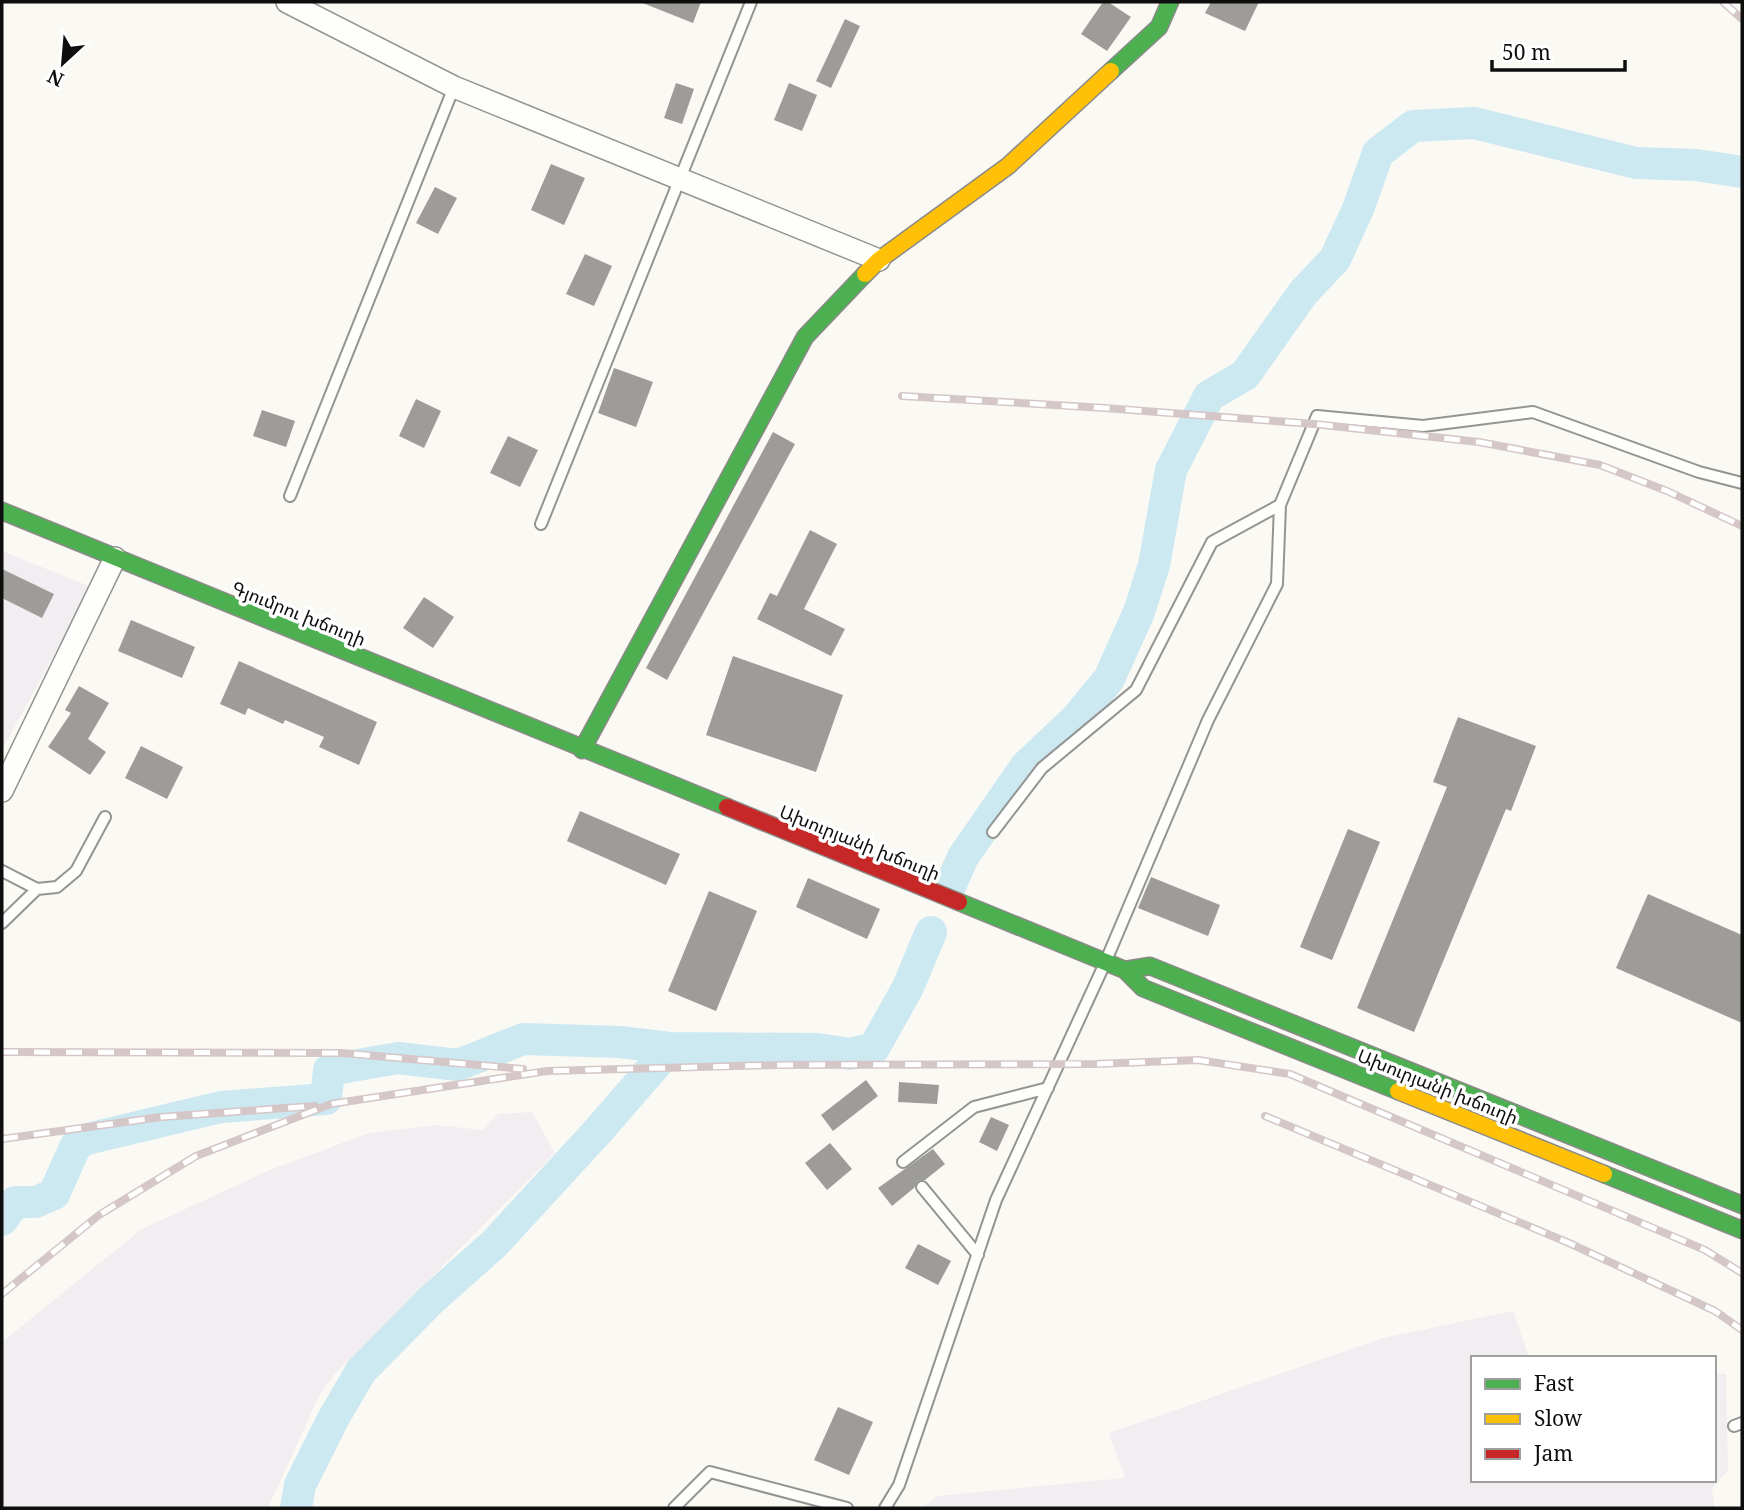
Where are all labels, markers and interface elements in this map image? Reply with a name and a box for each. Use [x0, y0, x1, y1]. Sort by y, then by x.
north arrow [28, 28, 98, 98]
scale bar [1492, 28, 1625, 72]
text: 50 m [1502, 38, 1551, 66]
text: N [43, 63, 68, 93]
street label: Գյումրու խճուղի [228, 575, 370, 651]
street label: Ախուրյանի խճուղի [776, 799, 944, 885]
street label: Ախուրյանի խճուղի [1354, 1043, 1522, 1129]
legend [1471, 1356, 1716, 1482]
text: Fast [1534, 1369, 1574, 1397]
text: Slow [1534, 1404, 1583, 1432]
text: Jam [1533, 1439, 1573, 1467]

